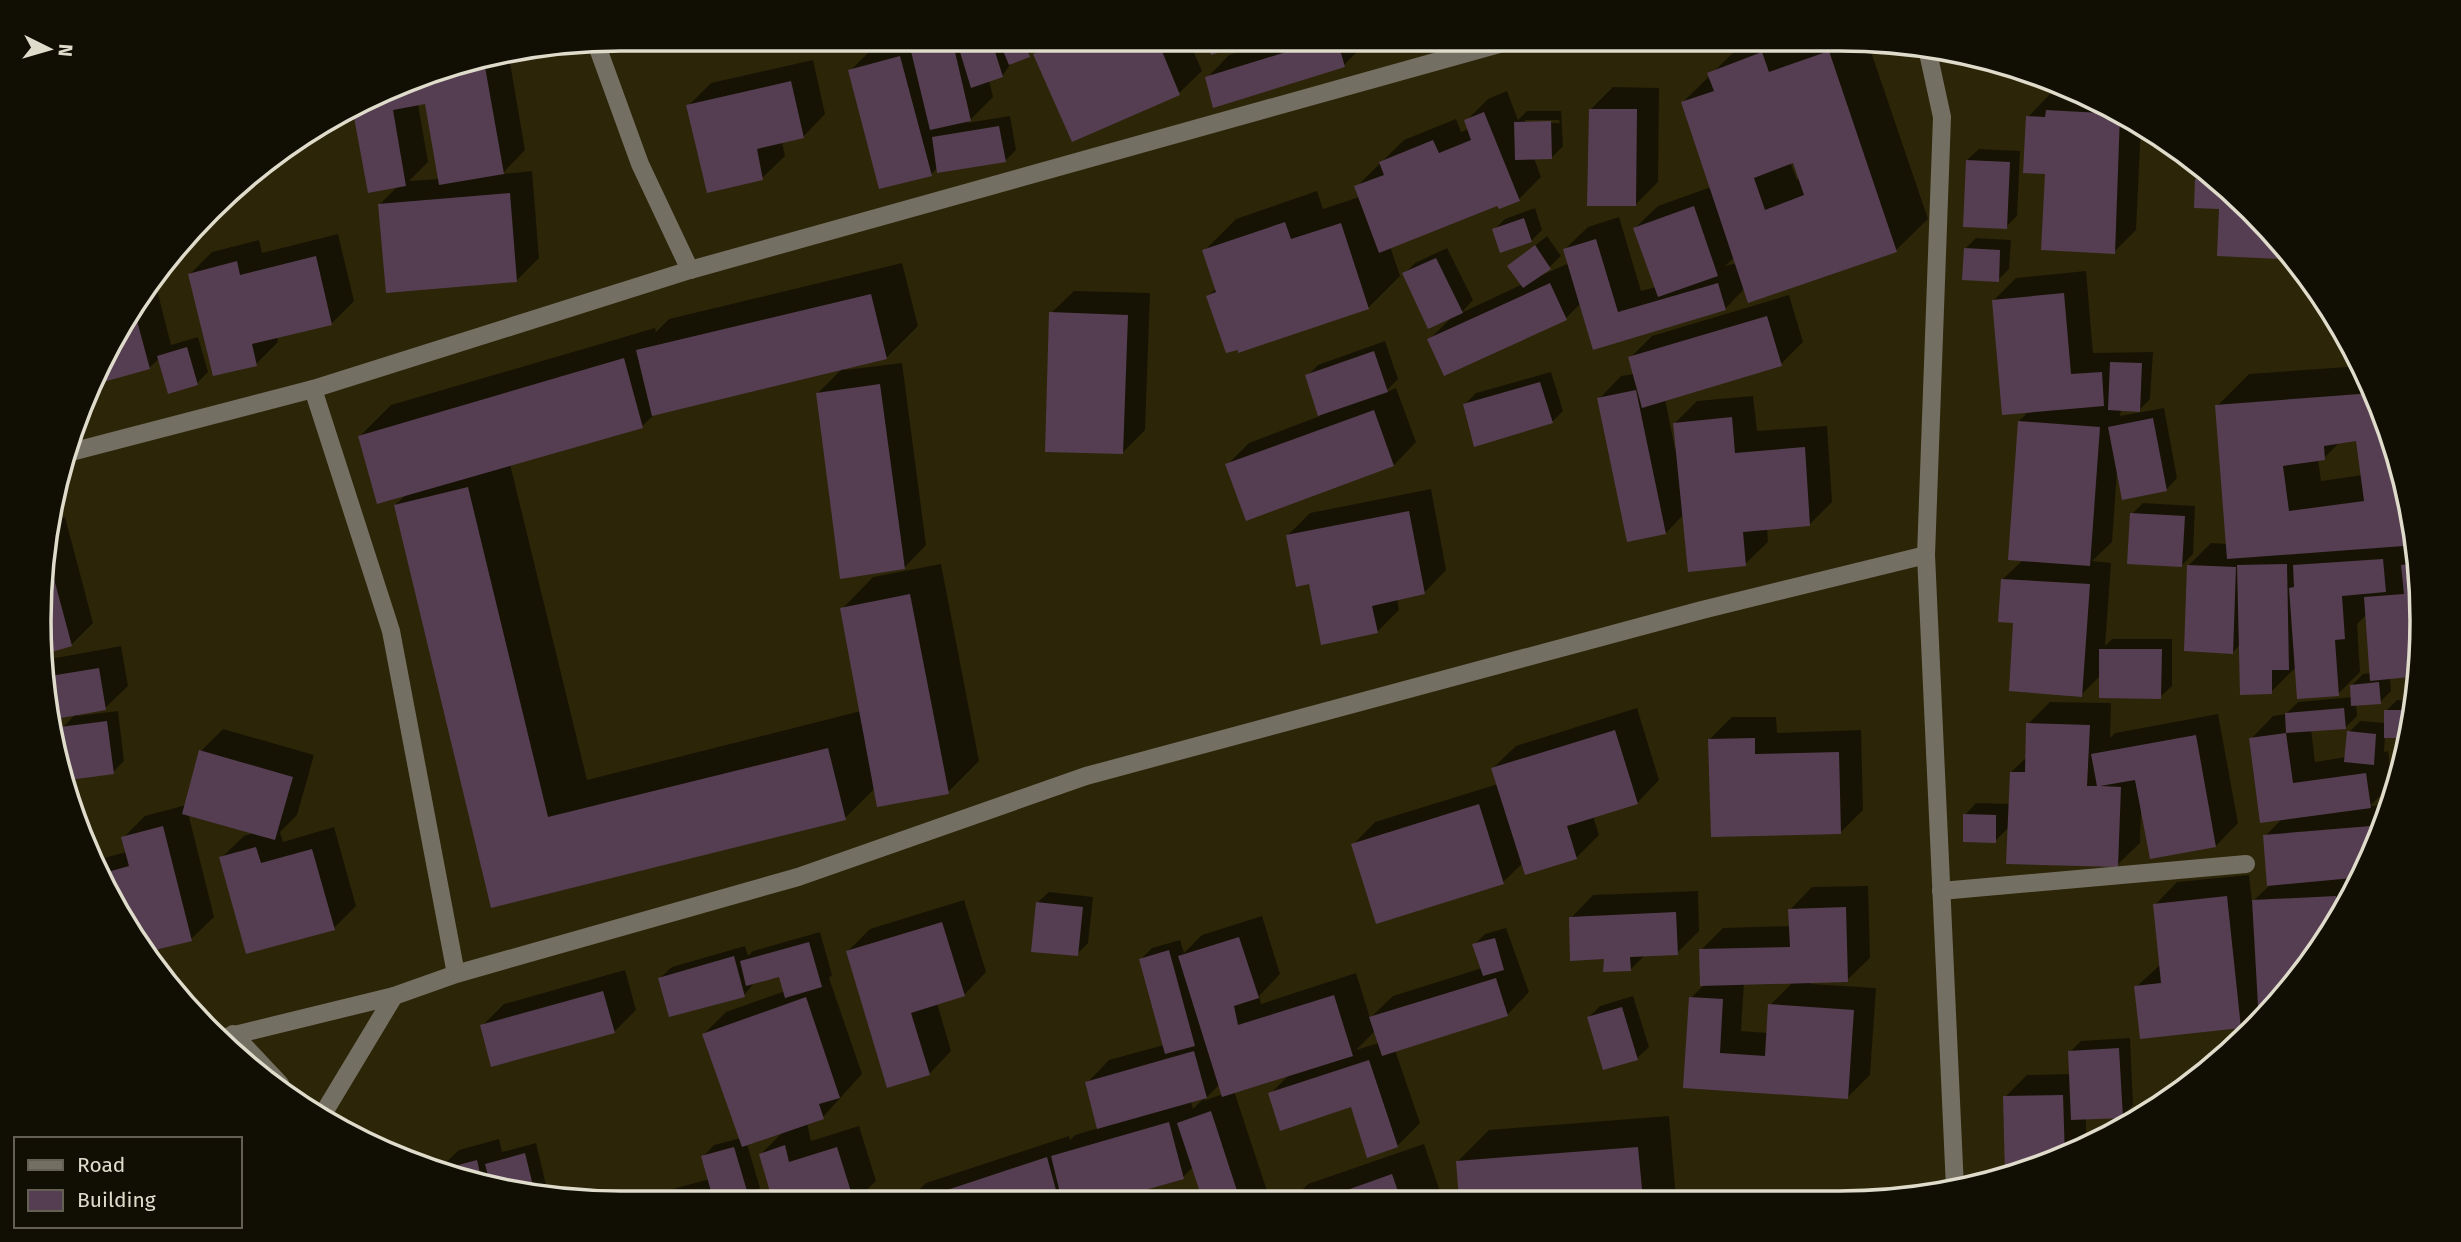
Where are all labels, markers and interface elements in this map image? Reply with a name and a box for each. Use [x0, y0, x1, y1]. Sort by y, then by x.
north arrow [14, 14, 84, 84]
text: N [53, 43, 77, 58]
legend [14, 1137, 242, 1228]
text: Road [77, 1152, 125, 1178]
text: Building [77, 1187, 156, 1213]

